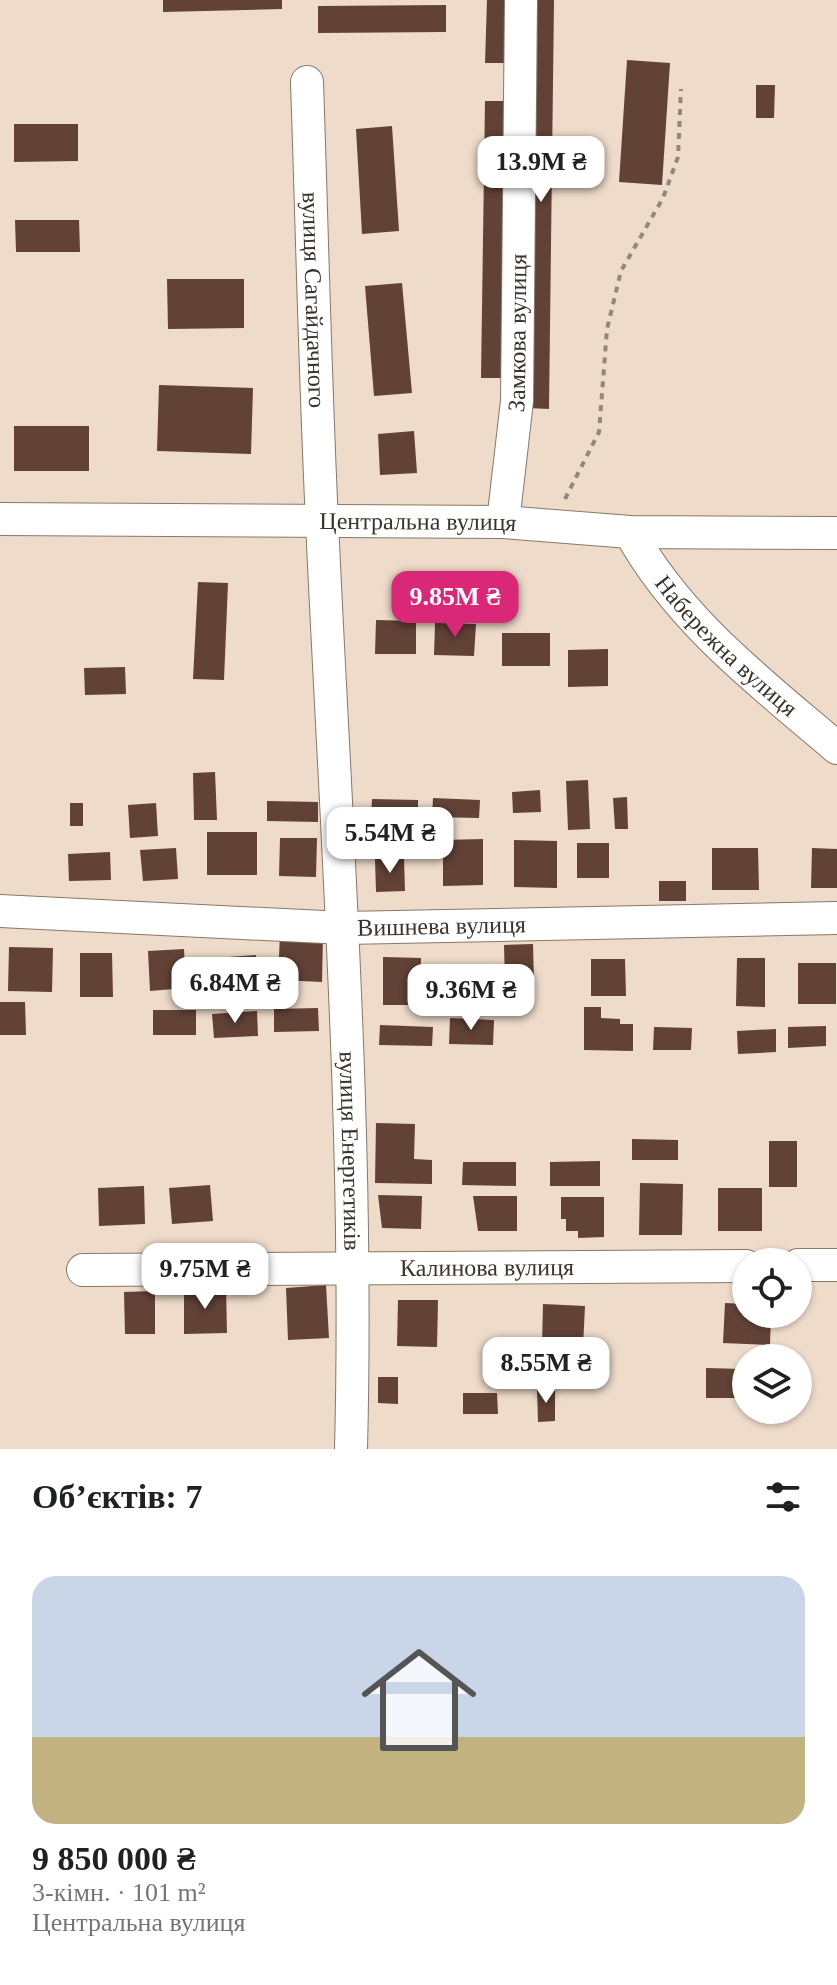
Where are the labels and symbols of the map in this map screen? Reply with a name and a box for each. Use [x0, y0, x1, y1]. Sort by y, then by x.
pin: 13.9M ₴ [467, 136, 615, 204]
street label: вулиця Сагайдачного [297, 191, 330, 408]
street label: Замкова вулиця [503, 254, 531, 413]
street label: Центральна вулиця [319, 508, 518, 536]
street label: Набережна вулиця [650, 570, 802, 722]
pin: 9.85M ₴ [381, 571, 529, 639]
pin: 5.54M ₴ [316, 807, 464, 875]
street label: Вишнева вулиця [357, 911, 526, 941]
pin: 6.84M ₴ [161, 957, 309, 1025]
pin: 9.36M ₴ [397, 964, 545, 1032]
street label: вулиця Енергетиків [334, 1051, 365, 1251]
pin: 9.75M ₴ [131, 1243, 279, 1311]
street label: Калинова вулиця [400, 1254, 574, 1281]
pin: 8.55M ₴ [472, 1337, 620, 1405]

